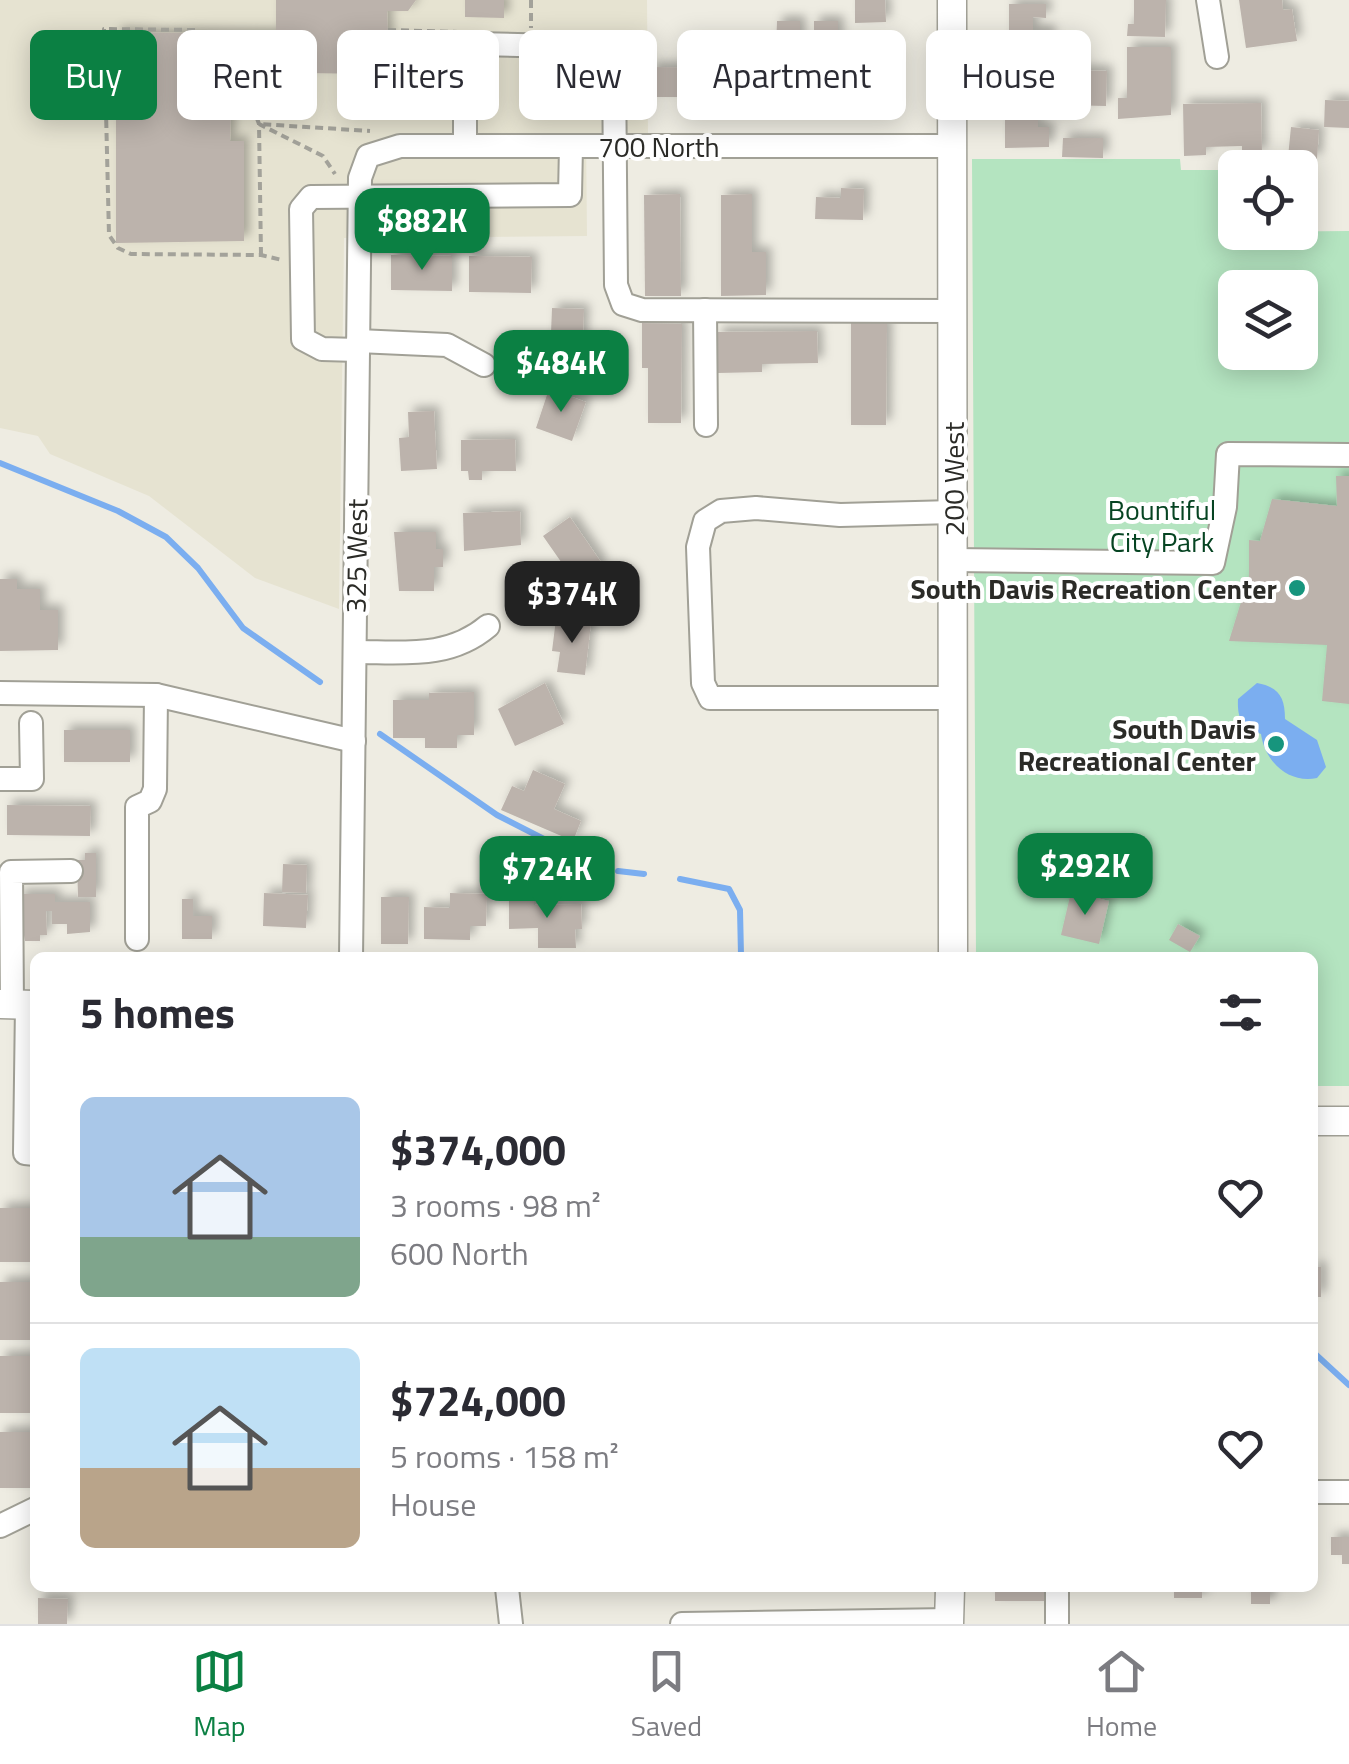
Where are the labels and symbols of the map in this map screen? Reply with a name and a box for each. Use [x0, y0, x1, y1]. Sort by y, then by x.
street label: 700 North [598, 125, 720, 168]
pin: $882K [352, 188, 492, 273]
pin: $484K [491, 330, 631, 415]
street label: 200 West [932, 422, 975, 536]
park label: Bountiful City Park [1108, 488, 1216, 563]
street label: 325 West [334, 498, 378, 614]
pin: $374K [502, 561, 642, 646]
place label: South Davis Recreation Center [911, 567, 1277, 610]
marker: South Davis Recreation Center [1286, 577, 1308, 599]
place label: South Davis Recreational Center [1018, 707, 1256, 782]
marker: South Davis Recreational Center [1265, 733, 1287, 755]
pin: $292K [1015, 833, 1155, 918]
pin: $724K [477, 836, 617, 921]

